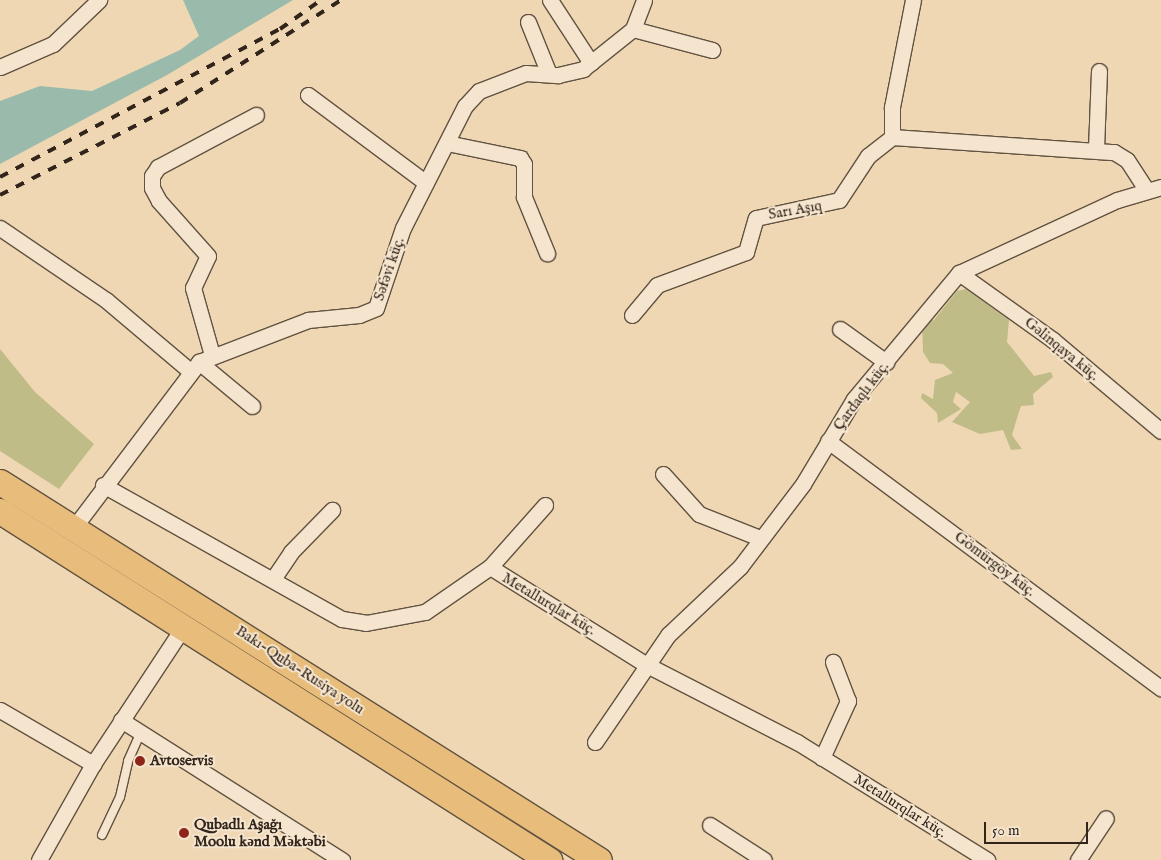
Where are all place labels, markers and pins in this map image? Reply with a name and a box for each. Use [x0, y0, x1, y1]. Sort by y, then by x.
place label: Avtoservis [150, 752, 213, 770]
marker: Avtoservis [134, 755, 146, 767]
place label: Qubadlı Aşağı Moolu kənd Məktəbi [194, 815, 326, 850]
marker: Qubadlı Aşağı Moolu kənd Məktəbi [178, 827, 190, 839]

